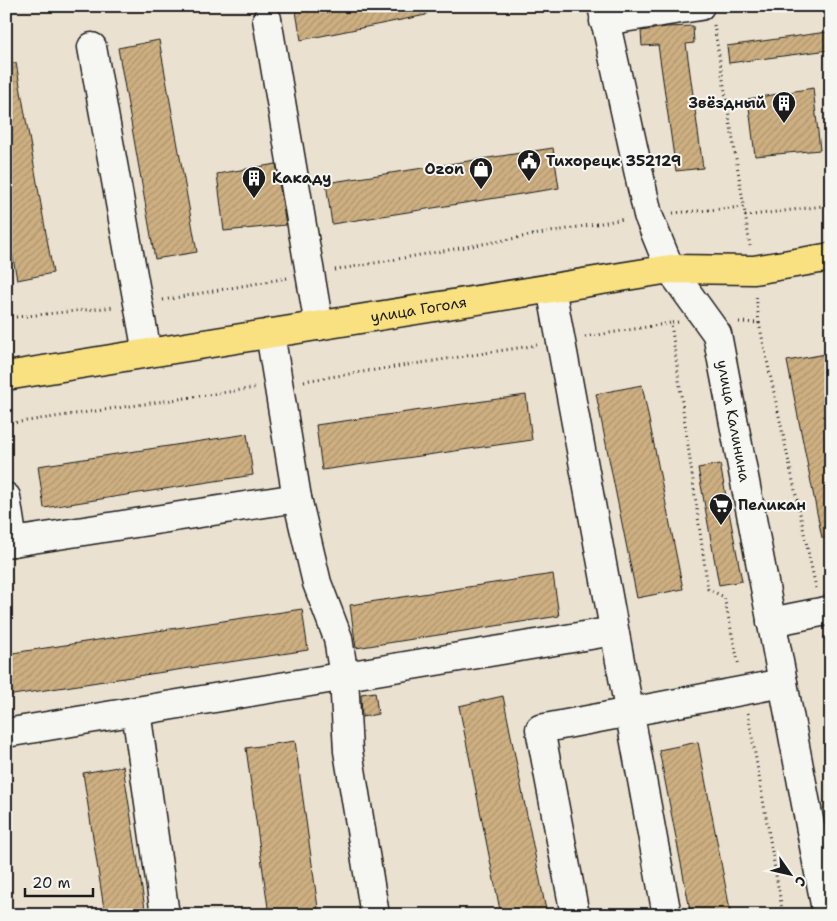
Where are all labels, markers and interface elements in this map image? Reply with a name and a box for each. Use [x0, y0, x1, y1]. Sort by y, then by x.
building icon: Звёздный [771, 90, 797, 124]
place label: Звёздный [689, 93, 767, 113]
public building icon: Тихорецк 352129 [516, 148, 542, 182]
place label: Тихорецк 352129 [546, 151, 681, 171]
shop icon: Ozon [468, 156, 494, 190]
place label: Ozon [424, 159, 464, 179]
building icon: Какаду [241, 165, 267, 199]
place label: Какаду [272, 168, 331, 188]
street label: улица Гоголя [369, 292, 468, 327]
street label: улица Калинина [712, 358, 755, 484]
supermarket icon: Пеликан [708, 492, 734, 526]
place label: Пеликан [738, 495, 806, 515]
north arrow [764, 848, 814, 898]
scale bar [25, 866, 92, 898]
text: 20 m [32, 873, 71, 893]
text: С [791, 873, 811, 890]

